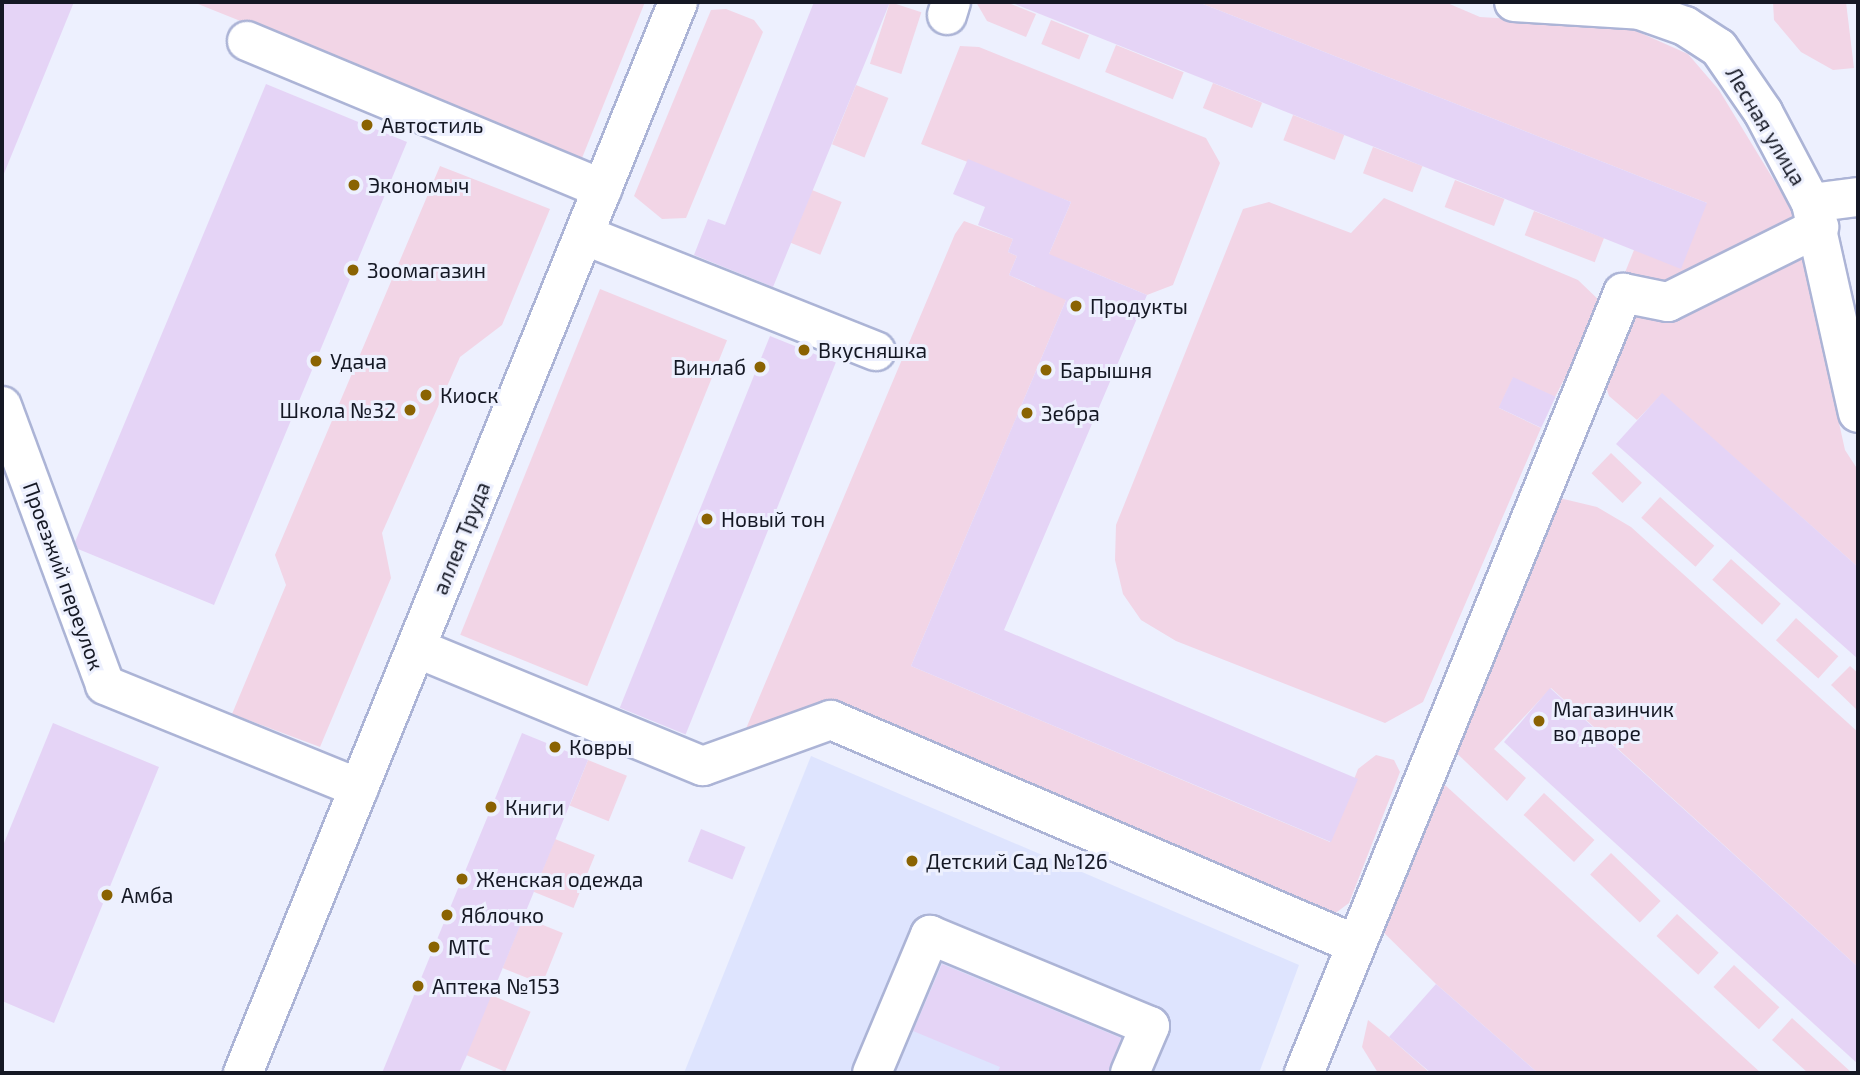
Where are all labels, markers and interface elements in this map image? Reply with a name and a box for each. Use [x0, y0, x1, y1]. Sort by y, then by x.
street label: Лесная улица [1721, 62, 1811, 190]
place label: Автостиль [381, 112, 483, 138]
marker: Автостиль [359, 117, 375, 133]
place label: Экономыч [368, 172, 470, 198]
marker: Экономыч [346, 177, 362, 193]
place label: Зоомагазин [367, 257, 486, 283]
marker: Зоомагазин [345, 262, 361, 278]
place label: Продукты [1090, 293, 1188, 319]
marker: Продукты [1068, 298, 1084, 314]
place label: Вкусняшка [818, 337, 927, 363]
marker: Вкусняшка [796, 342, 812, 358]
place label: Удача [330, 348, 387, 374]
marker: Удача [308, 353, 324, 369]
place label: Винлаб [673, 354, 746, 380]
place label: Барышня [1060, 357, 1152, 383]
marker: Винлаб [752, 359, 768, 375]
marker: Барышня [1038, 362, 1054, 378]
place label: Киоск [440, 382, 499, 408]
marker: Киоск [418, 387, 434, 403]
place label: Школа №32 [280, 397, 396, 423]
place label: Зебра [1041, 400, 1100, 426]
marker: Школа №32 [402, 402, 418, 418]
marker: Зебра [1019, 405, 1035, 421]
street label: Проезжий переулок [18, 478, 110, 674]
street label: аллея Труда [427, 478, 495, 598]
place label: Новый тон [721, 506, 825, 532]
marker: Новый тон [699, 511, 715, 527]
place label: Магазинчик во дворе [1553, 696, 1674, 746]
marker: Магазинчик во дворе [1531, 713, 1547, 729]
place label: Ковры [569, 734, 632, 760]
marker: Ковры [547, 739, 563, 755]
place label: Книги [505, 794, 564, 820]
marker: Книги [483, 799, 499, 815]
place label: Детский Сад №126 [926, 848, 1108, 874]
marker: Детский Сад №126 [904, 853, 920, 869]
place label: Женская одежда [476, 866, 643, 892]
marker: Женская одежда [454, 871, 470, 887]
place label: Амба [121, 882, 173, 908]
marker: Амба [99, 887, 115, 903]
place label: Яблочко [461, 902, 544, 928]
marker: Яблочко [439, 907, 455, 923]
place label: МТС [448, 934, 490, 960]
marker: МТС [426, 939, 442, 955]
place label: Аптека №153 [432, 973, 560, 999]
marker: Аптека №153 [410, 978, 426, 994]

